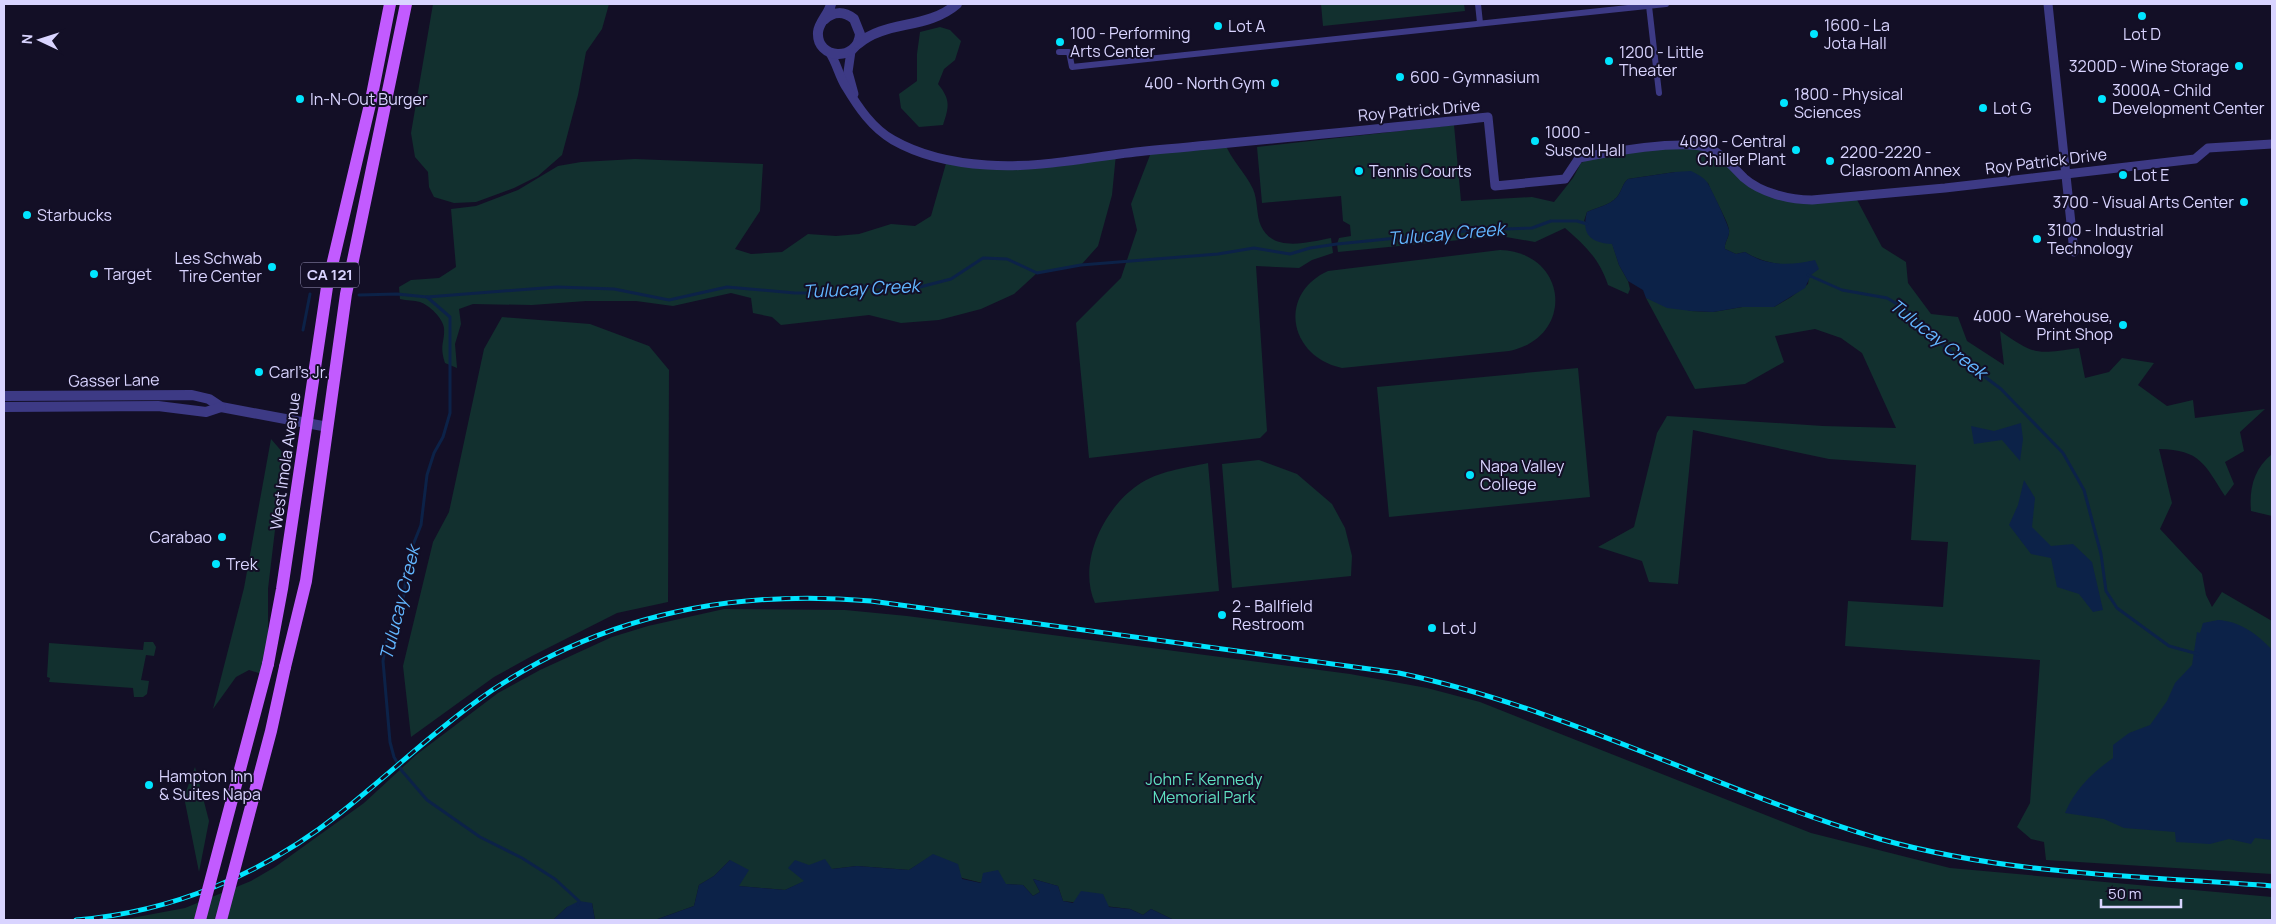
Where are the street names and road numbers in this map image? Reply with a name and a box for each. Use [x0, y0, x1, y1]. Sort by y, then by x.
street label: Roy Patrick Drive [1357, 94, 1481, 126]
street label: Roy Patrick Drive [1984, 143, 2108, 179]
road number: CA 121 [301, 262, 359, 288]
street label: Gasser Lane [68, 368, 160, 392]
street label: West Imola Avenue [264, 391, 306, 531]

